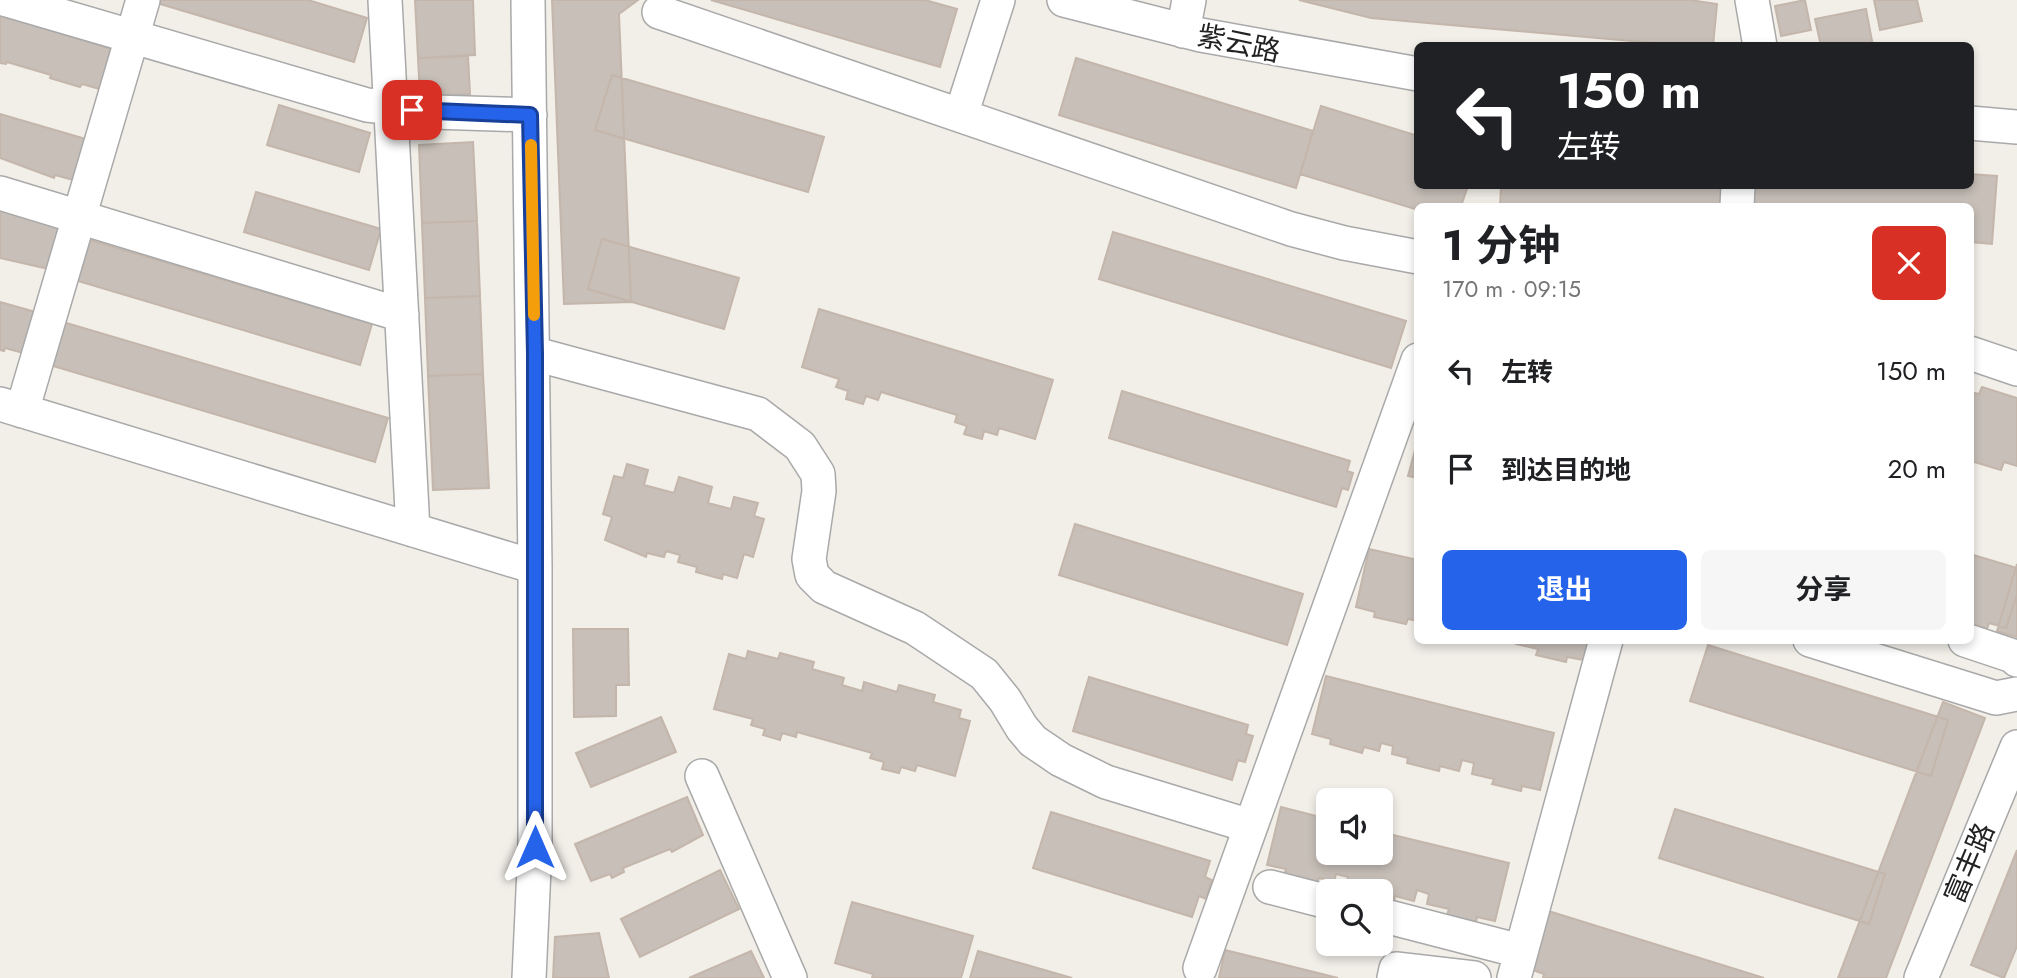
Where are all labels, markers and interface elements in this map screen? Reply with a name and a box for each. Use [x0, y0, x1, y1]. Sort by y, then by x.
street label: 紫云路 [1194, 15, 1284, 72]
text: 150 m [1557, 56, 1701, 126]
icon: left [1442, 70, 1533, 161]
pin [382, 80, 442, 140]
icon: arrive [393, 91, 431, 129]
text: 左转 [1557, 124, 1621, 170]
text: 1 分钟 [1442, 215, 1560, 276]
button: close [1872, 226, 1946, 300]
text: 170 m · 09:15 [1442, 272, 1581, 306]
icon: left [1442, 352, 1480, 390]
text: 150 m [1876, 352, 1946, 390]
text: 左转 [1501, 353, 1553, 391]
icon: arrive [1442, 450, 1480, 488]
text: 20 m [1888, 450, 1946, 488]
text: 到达目的地 [1501, 451, 1631, 489]
button: 退出 [1442, 550, 1687, 630]
button: 分享 [1701, 550, 1946, 630]
map controls [1316, 788, 1393, 956]
button: sound [1316, 788, 1393, 865]
position arrow [498, 810, 572, 884]
street label: 富丰路 [1934, 817, 2005, 910]
button: search [1316, 879, 1393, 956]

